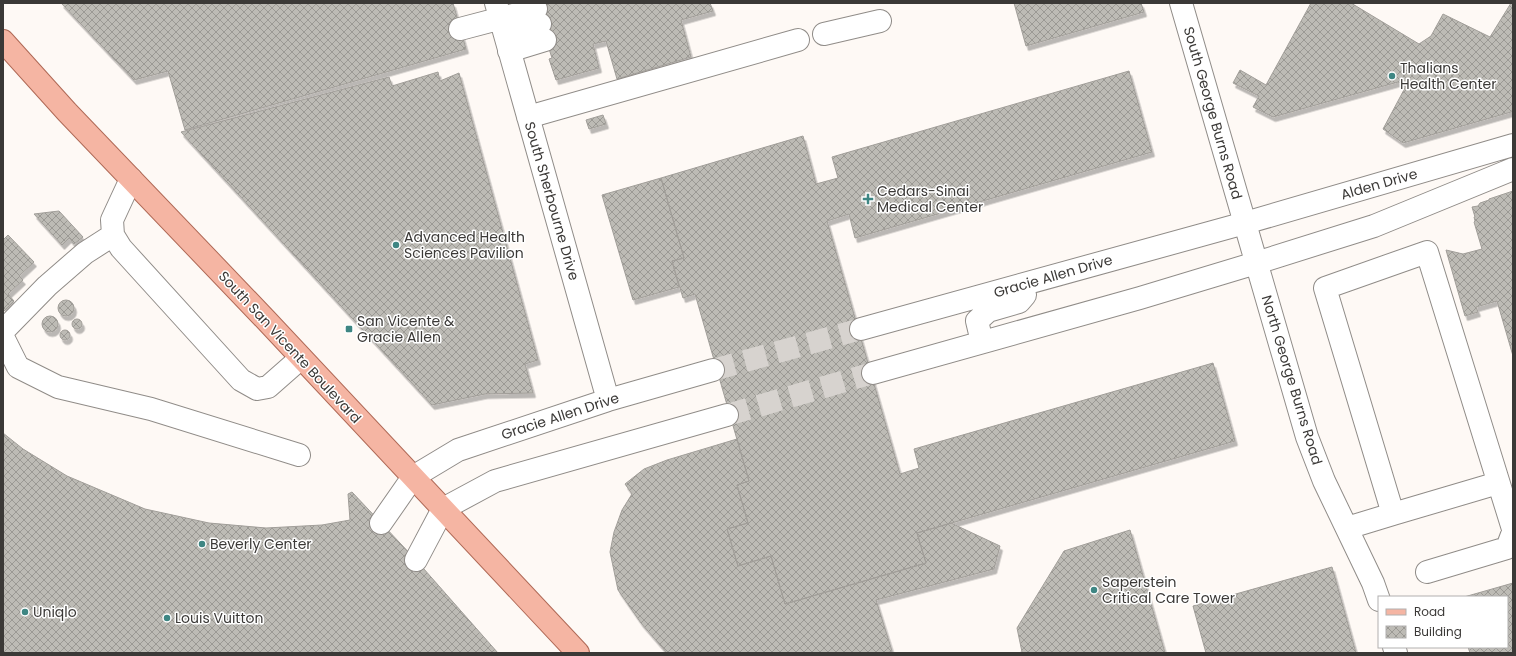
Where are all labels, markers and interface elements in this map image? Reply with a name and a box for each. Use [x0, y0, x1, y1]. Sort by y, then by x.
street label: South George Burns Road [1179, 24, 1247, 202]
place label: Thalians Health Center [1400, 58, 1497, 94]
marker: Thalians Health Center [1387, 71, 1397, 81]
street label: South Sherbourne Drive [520, 119, 584, 283]
street label: Alden Drive [1338, 163, 1420, 204]
place label: Cedars-Sinai Medical Center [877, 181, 983, 217]
marker: Cedars-Sinai Medical Center [862, 193, 874, 205]
place label: Advanced Health Sciences Pavilion [404, 227, 525, 263]
marker: Advanced Health Sciences Pavilion [391, 240, 401, 250]
street label: Gracie Allen Drive [991, 249, 1115, 303]
street label: South San Vicente Boulevard [214, 266, 366, 428]
street label: North George Burns Road [1257, 293, 1327, 467]
place label: San Vicente & Gracie Allen [357, 311, 455, 347]
marker: San Vicente & Gracie Allen [344, 324, 354, 334]
street label: Gracie Allen Drive [499, 387, 622, 444]
place label: Beverly Center [210, 534, 312, 554]
marker: Beverly Center [197, 539, 207, 549]
place label: Saperstein Critical Care Tower [1102, 572, 1235, 608]
marker: Saperstein Critical Care Tower [1089, 585, 1099, 595]
legend [1378, 596, 1508, 648]
place label: Uniqlo [33, 602, 77, 622]
text: Road [1414, 603, 1445, 620]
marker: Uniqlo [20, 607, 30, 617]
place label: Louis Vuitton [175, 608, 263, 628]
marker: Louis Vuitton [162, 613, 172, 623]
text: Building [1414, 623, 1462, 640]

